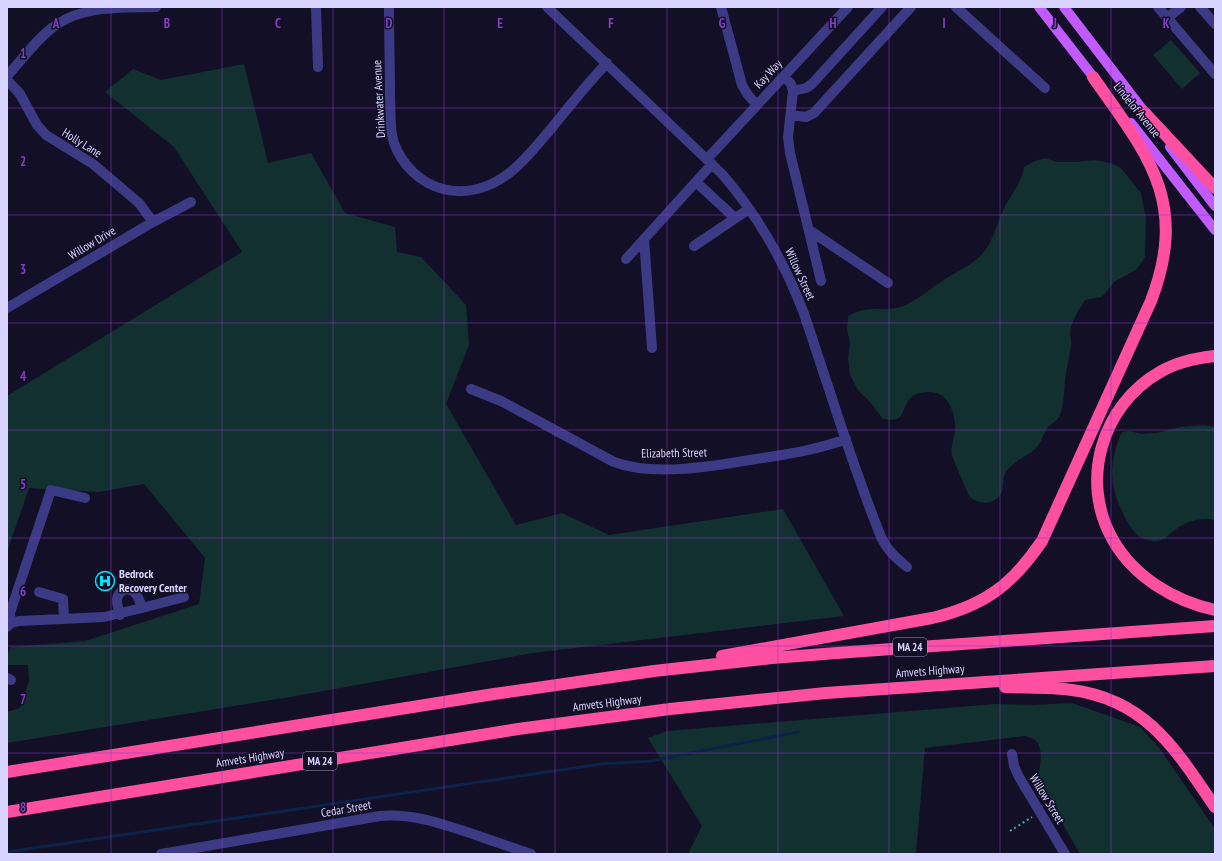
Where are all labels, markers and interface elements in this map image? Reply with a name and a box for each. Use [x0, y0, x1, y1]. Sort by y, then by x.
text: A [52, 15, 60, 32]
text: B [164, 15, 170, 32]
text: C [275, 15, 281, 32]
text: D [386, 15, 393, 32]
text: E [497, 15, 503, 32]
text: F [608, 15, 614, 32]
text: G [719, 15, 726, 32]
text: H [830, 15, 837, 32]
text: I [942, 15, 946, 32]
text: J [1052, 15, 1057, 32]
text: K [1163, 15, 1170, 32]
text: 1 [20, 45, 26, 62]
street label: Kay Way [751, 56, 785, 91]
street label: Drinkwater Avenue [369, 60, 388, 138]
street label: Lindelof Avenue [1111, 79, 1164, 140]
street label: Holly Lane [60, 125, 105, 161]
text: 2 [20, 153, 26, 170]
street label: Willow Drive [65, 223, 118, 263]
street label: Willow Street [782, 245, 819, 303]
text: 3 [20, 261, 26, 278]
text: 4 [20, 368, 27, 385]
street label: Elizabeth Street [641, 444, 708, 461]
text: 5 [20, 476, 26, 493]
place label: Bedrock Recovery Center [119, 566, 187, 595]
hospital icon: Bedrock Recovery Center [94, 570, 116, 592]
text: 6 [20, 583, 26, 600]
road number: MA 24 [893, 638, 927, 656]
street label: Amvets Highway [895, 661, 965, 680]
text: 7 [20, 691, 26, 708]
street label: Amvets Highway [572, 691, 643, 714]
street label: Amvets Highway [215, 745, 286, 770]
road number: MA 24 [303, 752, 337, 770]
street label: Willow Street [1027, 771, 1069, 827]
street label: Cedar Street [320, 797, 373, 820]
text: 8 [20, 799, 26, 816]

